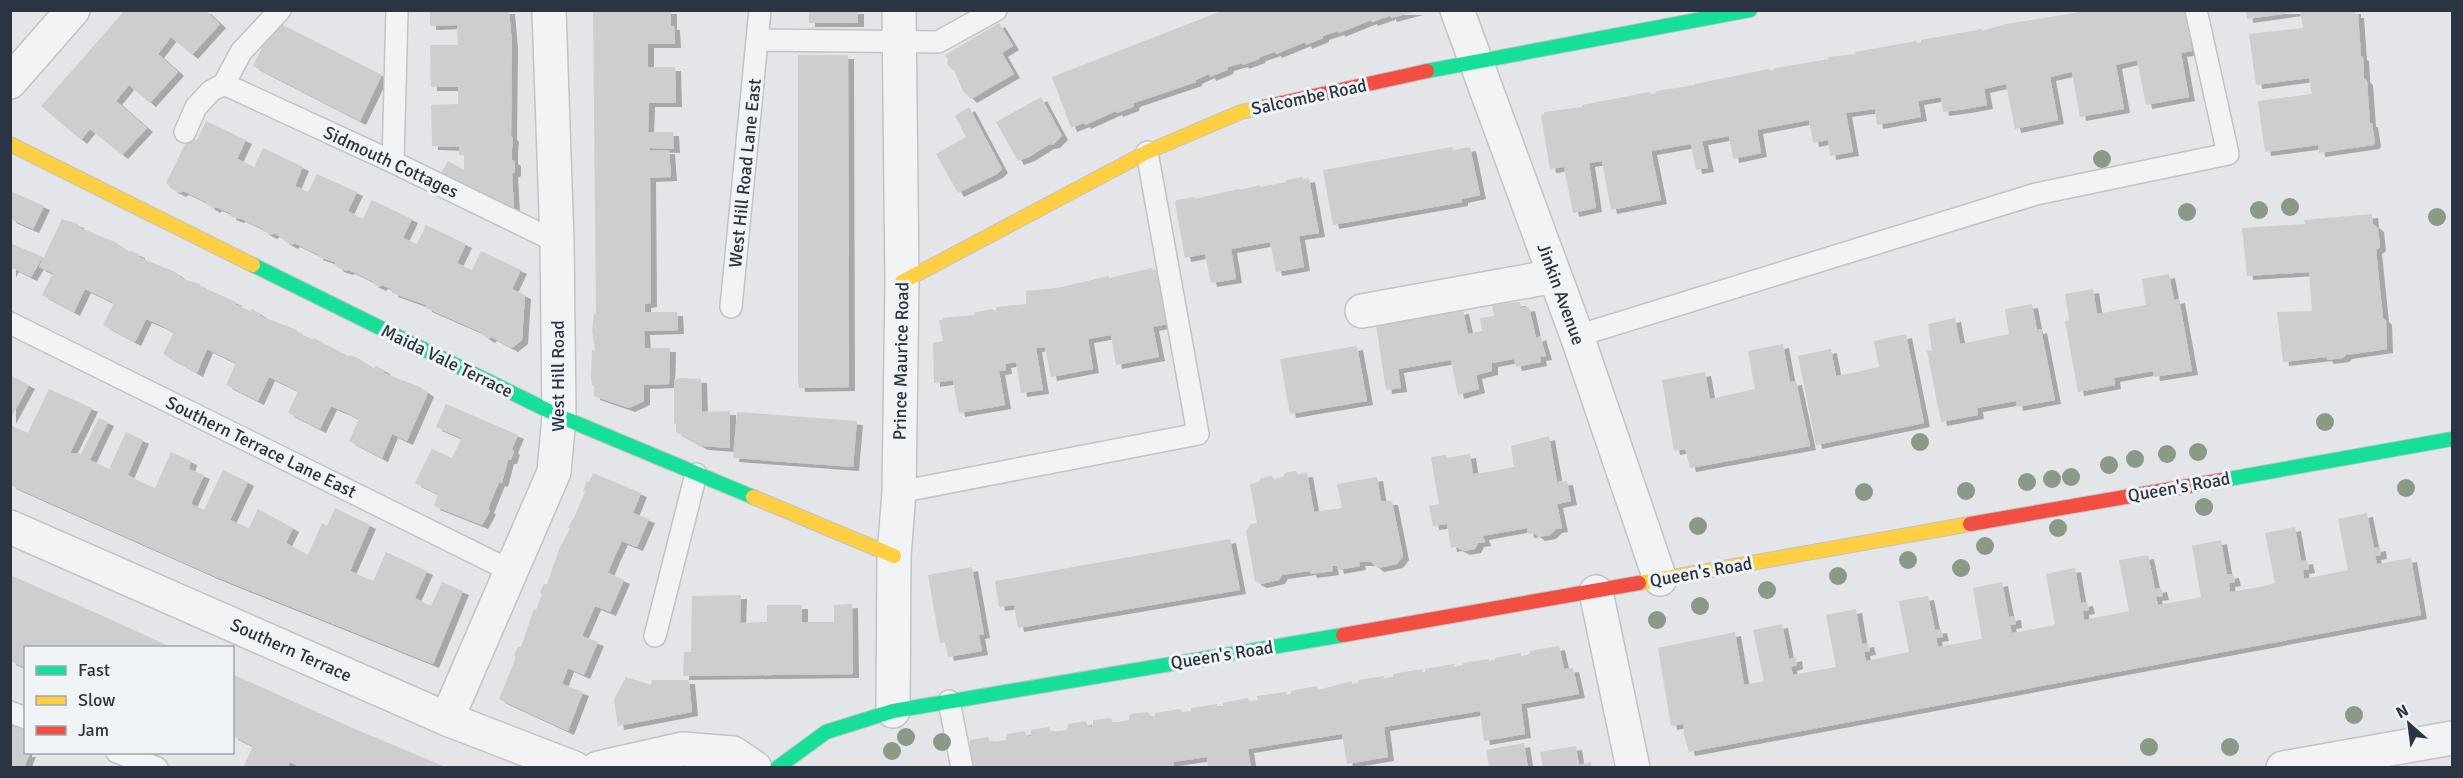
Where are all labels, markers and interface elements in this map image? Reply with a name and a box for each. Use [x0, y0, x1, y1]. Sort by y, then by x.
street label: Salcombe Road [1249, 74, 1369, 120]
street label: West Hill Road Lane East [724, 77, 766, 269]
street label: Sidmouth Cottages [320, 121, 462, 203]
street label: Jinkin Avenue [1532, 240, 1590, 348]
street label: Prince Maurice Road [889, 282, 913, 440]
street label: Maida Vale Terrace [377, 320, 517, 402]
street label: West Hill Road [547, 320, 569, 432]
street label: Southern Terrace Lane East [162, 391, 360, 503]
street label: Queen's Road [2126, 467, 2232, 507]
street label: Queen's Road [1648, 552, 1754, 592]
street label: Southern Terrace [227, 613, 355, 687]
street label: Queen's Road [1169, 636, 1275, 674]
legend [24, 646, 234, 754]
text: Fast [78, 659, 110, 681]
text: Slow [78, 689, 115, 711]
north arrow [2379, 694, 2439, 754]
text: N [2393, 700, 2412, 723]
text: Jam [78, 719, 109, 741]

